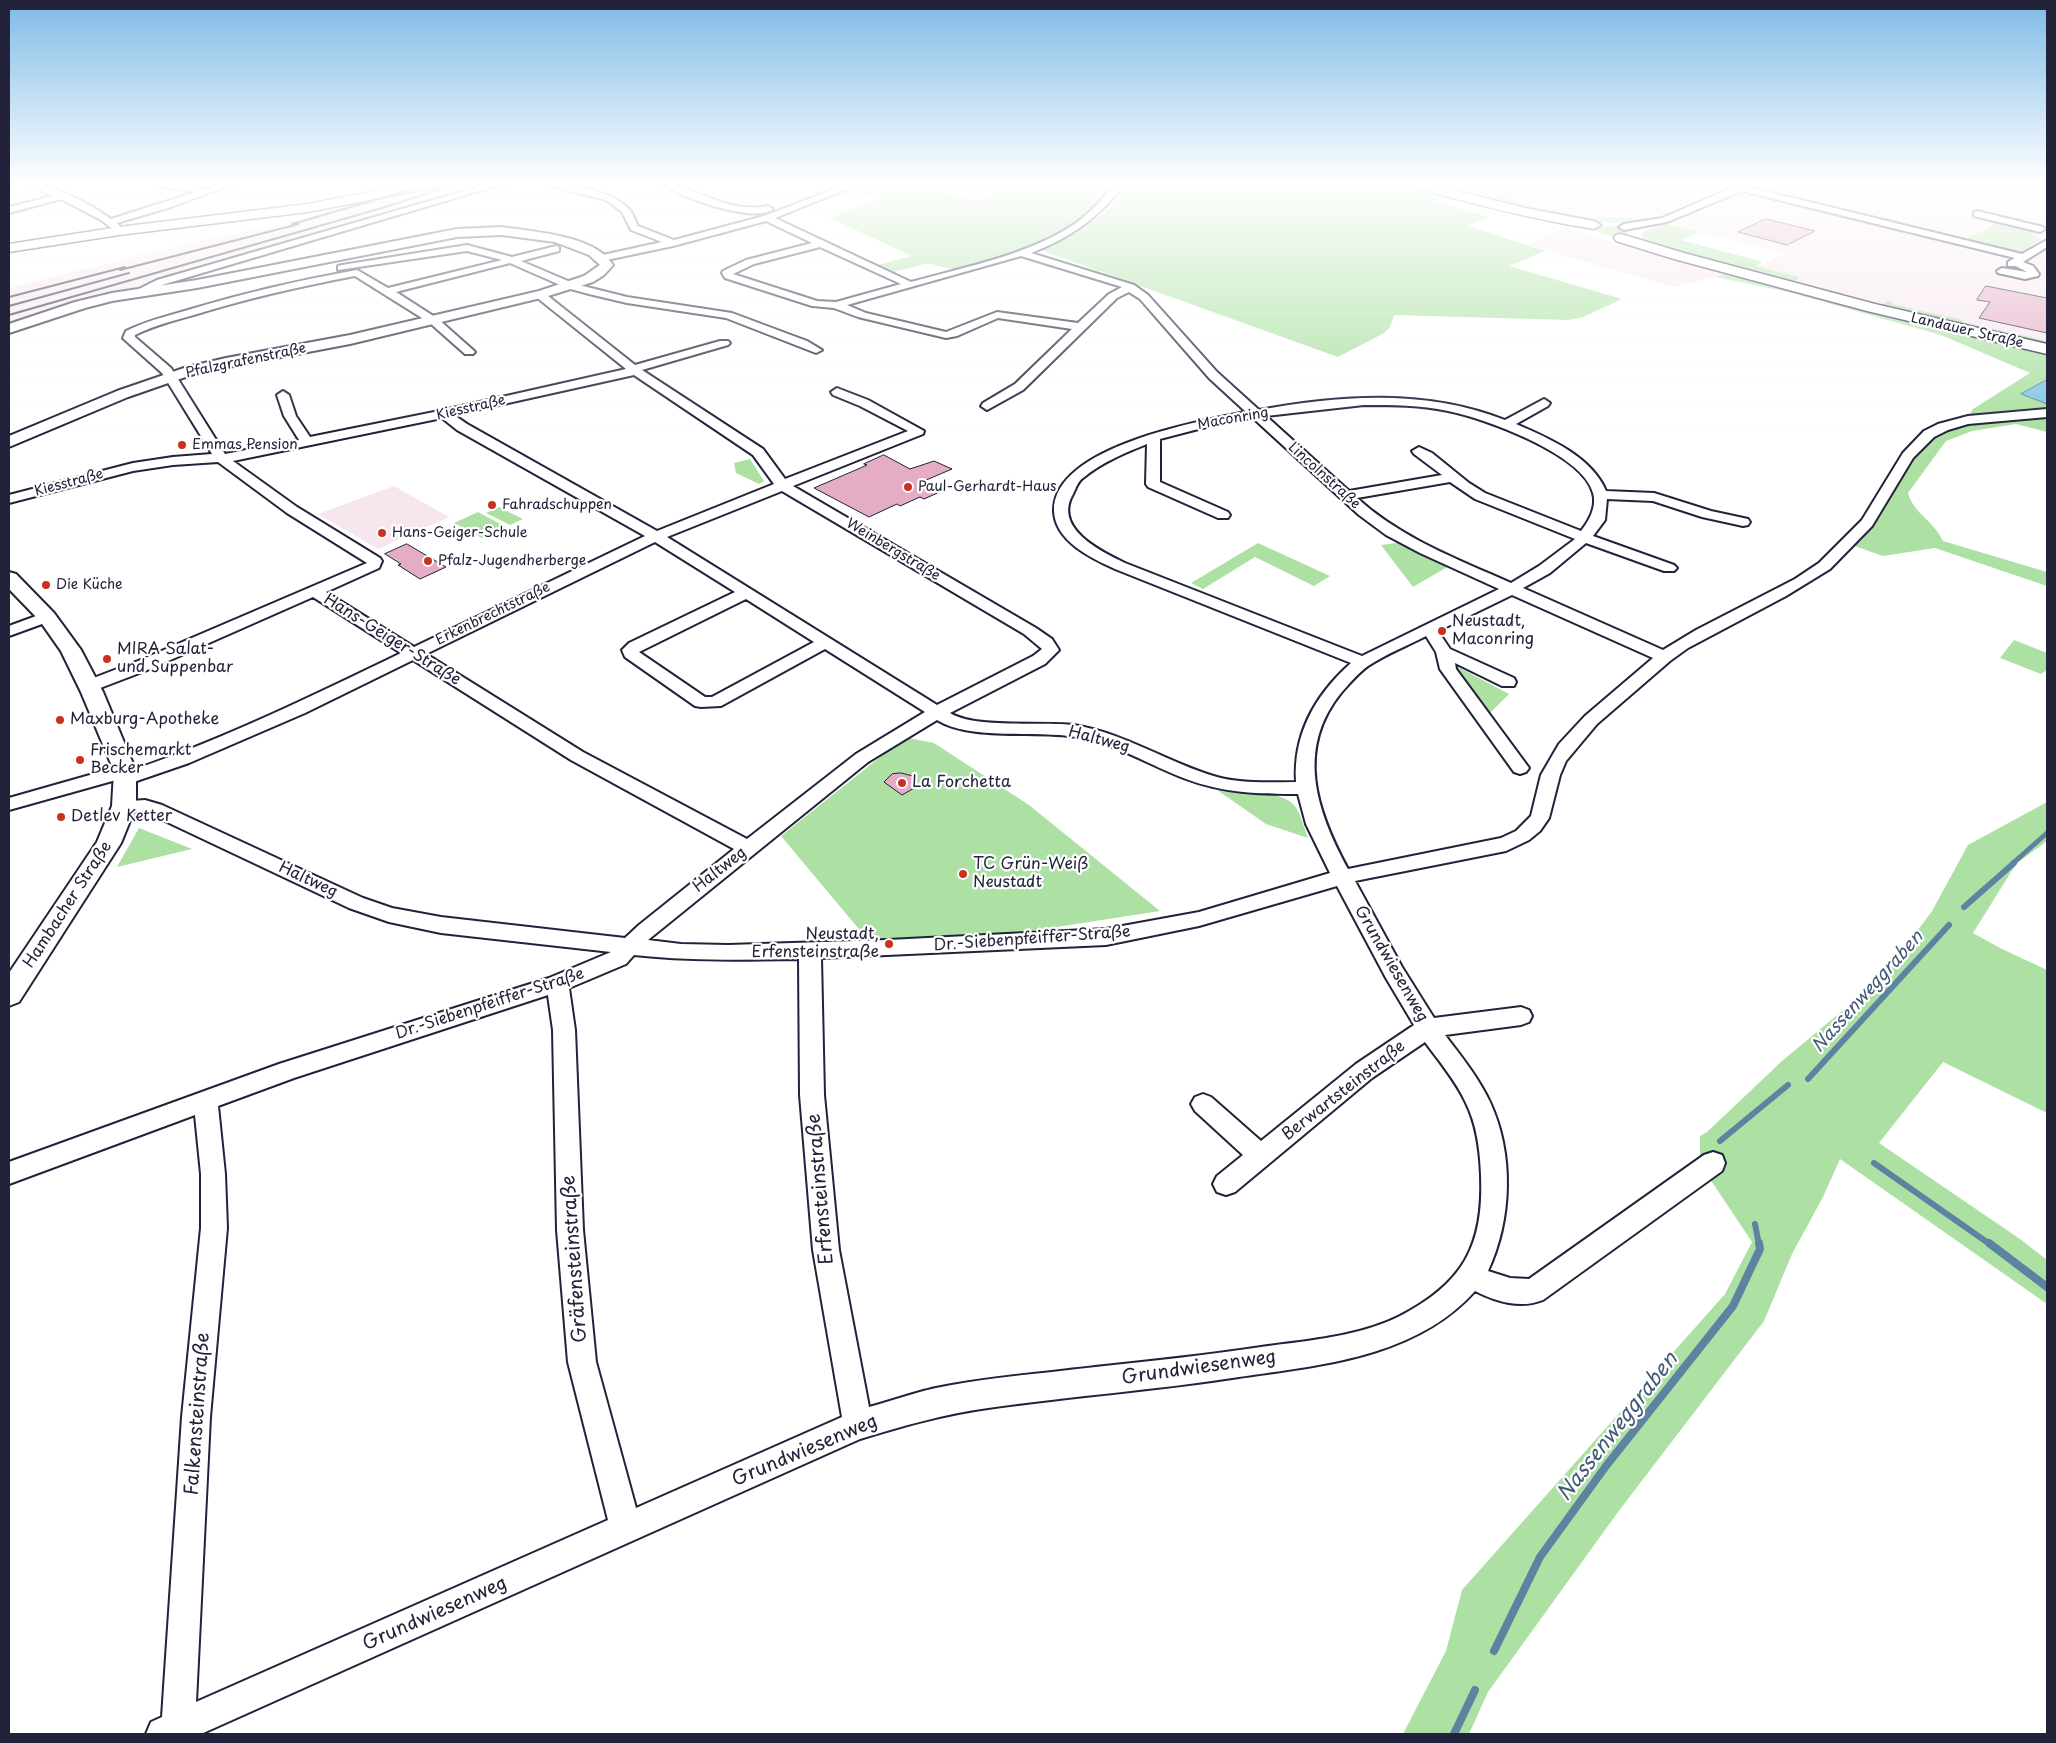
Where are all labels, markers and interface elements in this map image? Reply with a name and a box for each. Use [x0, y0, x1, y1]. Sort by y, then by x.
street label: Landauer Straße [1909, 310, 2025, 352]
street label: Pfalzgrafenstraße [184, 340, 308, 382]
street label: Kiesstraße [435, 392, 507, 424]
street label: Maconring [1196, 404, 1270, 434]
place label: Emmas Pension [192, 437, 298, 453]
marker: Emmas Pension [176, 439, 188, 451]
street label: Lincolnstraße [1284, 439, 1364, 513]
street label: Kiesstraße [33, 466, 105, 500]
place label: Paul-Gerhardt-Haus [918, 479, 1057, 495]
marker: Paul-Gerhardt-Haus [902, 481, 914, 493]
place label: Fahradschuppen [502, 497, 612, 513]
marker: Fahradschuppen [486, 499, 498, 511]
street label: Weinbergstraße [843, 515, 943, 585]
place label: Hans-Geiger-Schule [392, 525, 527, 541]
marker: Hans-Geiger-Schule [376, 527, 388, 539]
place label: Pfalz-Jugendherberge [438, 553, 586, 569]
marker: Pfalz-Jugendherberge [422, 555, 434, 567]
place label: Die Küche [56, 577, 123, 593]
marker: Die Küche [40, 579, 52, 591]
street label: Erkenbrechtstraße [433, 579, 553, 649]
street label: Hans-Geiger-Straße [320, 590, 464, 690]
place label: Neustadt, Maconring [1452, 612, 1534, 650]
marker: Neustadt, Maconring [1436, 625, 1448, 637]
place label: MIRA Salat- und Suppenbar [117, 640, 233, 678]
marker: MIRA Salat- und Suppenbar [101, 653, 113, 665]
place label: Maxburg-Apotheke [70, 710, 219, 730]
marker: Maxburg-Apotheke [54, 714, 66, 726]
street label: Haltweg [1066, 723, 1132, 757]
place label: Frischemarkt Becker [90, 741, 191, 779]
marker: Frischemarkt Becker [74, 754, 86, 766]
place label: La Forchetta [912, 773, 1011, 793]
marker: La Forchetta [896, 777, 908, 789]
place label: Detlev Ketter [71, 807, 172, 827]
marker: Detlev Ketter [55, 811, 67, 823]
street label: Hambacher Straße [20, 838, 116, 972]
street label: Haltweg [689, 843, 751, 897]
place label: TC Grün-Weiß Neustadt [973, 855, 1088, 893]
street label: Haltweg [275, 858, 341, 902]
marker: TC Grün-Weiß Neustadt [957, 868, 969, 880]
street label: Grundwiesenweg [1350, 902, 1432, 1026]
street label: Dr.-Siebenpfeiffer-Straße [933, 923, 1131, 955]
place label: Neustadt, Erfensteinstraße [752, 925, 879, 963]
water label: Nassenweggraben [1808, 927, 1928, 1057]
marker: Neustadt, Erfensteinstraße [883, 938, 895, 950]
street label: Dr.-Siebenpfeiffer-Straße [393, 964, 587, 1044]
street label: Berwartsteinstraße [1279, 1037, 1409, 1145]
street label: Erfensteinstraße [803, 1113, 839, 1265]
street label: Gräfensteinstraße [558, 1174, 592, 1344]
street label: Falkensteinstraße [181, 1332, 215, 1496]
street label: Grundwiesenweg [1120, 1346, 1278, 1390]
water label: Nassenweggraben [1552, 1348, 1684, 1506]
street label: Grundwiesenweg [729, 1410, 881, 1492]
street label: Grundwiesenweg [359, 1572, 511, 1656]

